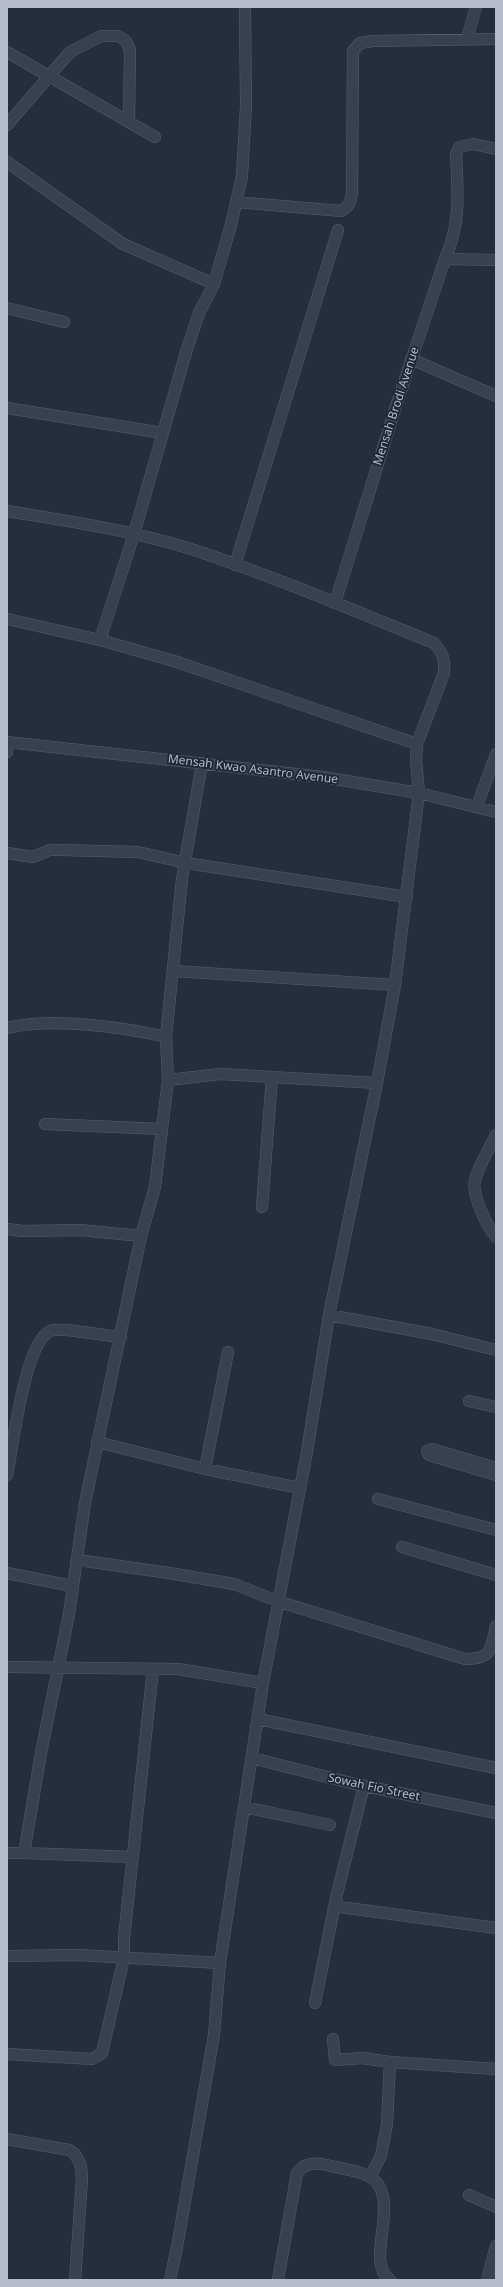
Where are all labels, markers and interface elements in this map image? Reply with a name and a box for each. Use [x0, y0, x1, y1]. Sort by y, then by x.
street label: Mensah Brodi Avenue [368, 344, 423, 467]
street label: Mensah Kwao Asantro Avenue [167, 750, 339, 787]
street label: Sowah Fio Street [327, 1768, 422, 1805]

